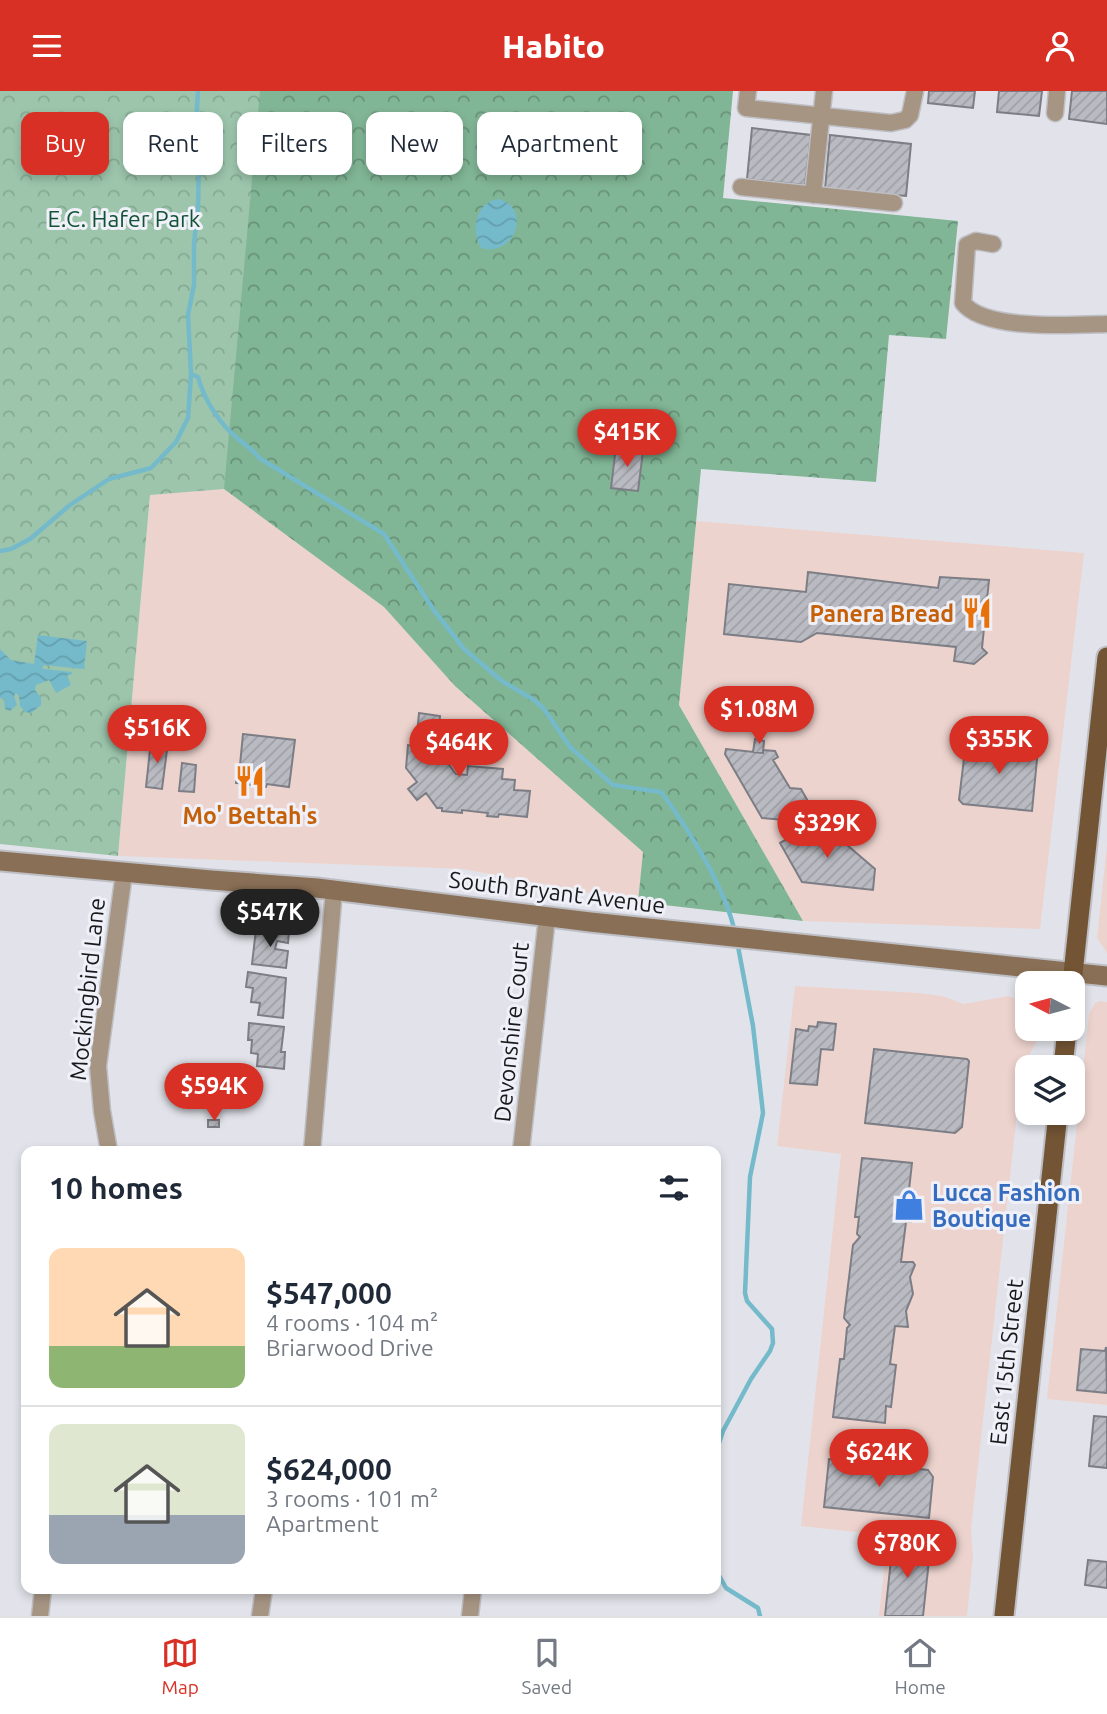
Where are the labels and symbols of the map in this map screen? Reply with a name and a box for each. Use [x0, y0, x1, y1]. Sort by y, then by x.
park label: E.C. Hafer Park [48, 206, 201, 231]
pin: $415K [578, 409, 676, 469]
restaurant icon: Panera Bread [960, 596, 994, 630]
place label: Panera Bread [809, 601, 954, 626]
pin: $1.08M [702, 687, 816, 746]
pin: $516K [108, 705, 206, 765]
pin: $355K [950, 717, 1048, 776]
pin: $464K [410, 719, 508, 779]
restaurant icon: Mo' Bettah's [233, 764, 267, 798]
pin: $329K [778, 801, 876, 860]
place label: Mo' Bettah's [183, 803, 317, 828]
street label: South Bryant Avenue [447, 866, 667, 918]
pin: $547K [221, 889, 319, 949]
street label: Mockingbird Lane [65, 896, 109, 1082]
street label: Devonshire Court [489, 941, 533, 1123]
north arrow [1015, 971, 1085, 1041]
pin: $594K [165, 1063, 263, 1123]
place label: Lucca Fashion Boutique [932, 1180, 1081, 1231]
shop icon: Lucca Fashion Boutique [892, 1188, 926, 1222]
street label: East 15th Street [985, 1278, 1027, 1446]
pin: $624K [830, 1429, 928, 1489]
pin: $780K [858, 1521, 956, 1580]

